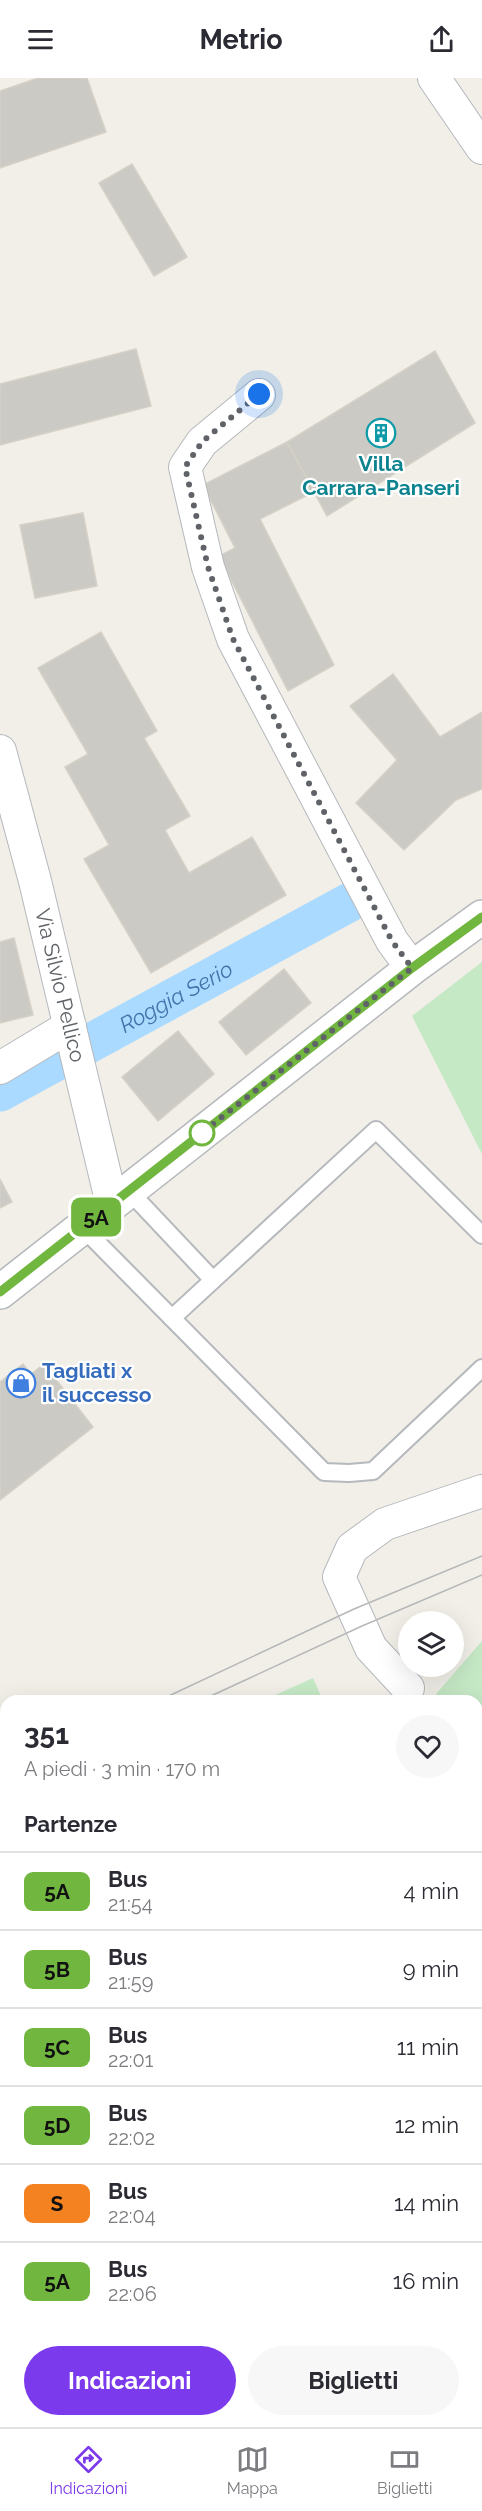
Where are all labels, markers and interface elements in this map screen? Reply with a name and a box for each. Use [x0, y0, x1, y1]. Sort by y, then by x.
icon: menu [24, 23, 57, 56]
icon: share [425, 23, 458, 56]
text: Metrio [199, 24, 283, 55]
your location [244, 379, 274, 409]
building icon: Villa Carrara-Panseri [365, 417, 397, 449]
place label: Villa Carrara-Panseri [302, 451, 460, 500]
street label: Via Silvio Pellico [30, 906, 91, 1065]
water label: Roggia Serio [115, 955, 237, 1038]
unlabelled marker [189, 1120, 215, 1146]
line badge: 5A [69, 1198, 123, 1236]
text: 5A [83, 1205, 109, 1230]
place label: Tagliati x il successo [42, 1358, 152, 1407]
shop icon: Tagliati x il successo [5, 1367, 37, 1399]
map controls [398, 1611, 464, 1677]
button: layers [398, 1611, 464, 1677]
button: heart [396, 1715, 459, 1778]
text: 351 [24, 1718, 69, 1751]
text: A piedi · 3 min · 170 m [24, 1757, 220, 1781]
text: Partenze [24, 1811, 117, 1837]
text: Bus [108, 1866, 147, 1892]
text: 4 min [404, 1878, 459, 1904]
text: 5A [44, 1879, 70, 1904]
text: 21:54 [108, 1892, 153, 1916]
text: Bus [108, 1944, 147, 1970]
text: 9 min [403, 1956, 459, 1982]
text: 5B [44, 1957, 70, 1982]
text: 21:59 [108, 1970, 153, 1994]
text: Bus [108, 2022, 147, 2048]
text: 11 min [397, 2034, 459, 2060]
text: 5C [44, 2035, 70, 2060]
text: 22:01 [108, 2048, 153, 2072]
text: Bus [108, 2100, 147, 2126]
text: 12 min [395, 2112, 459, 2138]
text: 5D [44, 2113, 70, 2138]
text: 22:02 [108, 2126, 155, 2150]
text: Bus [108, 2178, 147, 2204]
text: 14 min [394, 2190, 459, 2216]
text: S [51, 2191, 63, 2216]
text: 22:04 [108, 2204, 156, 2228]
text: Bus [108, 2256, 147, 2282]
text: 16 min [393, 2268, 459, 2294]
text: 5A [44, 2269, 70, 2294]
text: 22:06 [108, 2282, 157, 2306]
button: Indicazioni [24, 2346, 236, 2415]
button: Biglietti [248, 2346, 459, 2415]
tab: Indicazioni [50, 2443, 128, 2498]
tab: Mappa [227, 2443, 278, 2498]
tab: Biglietti [377, 2443, 432, 2498]

